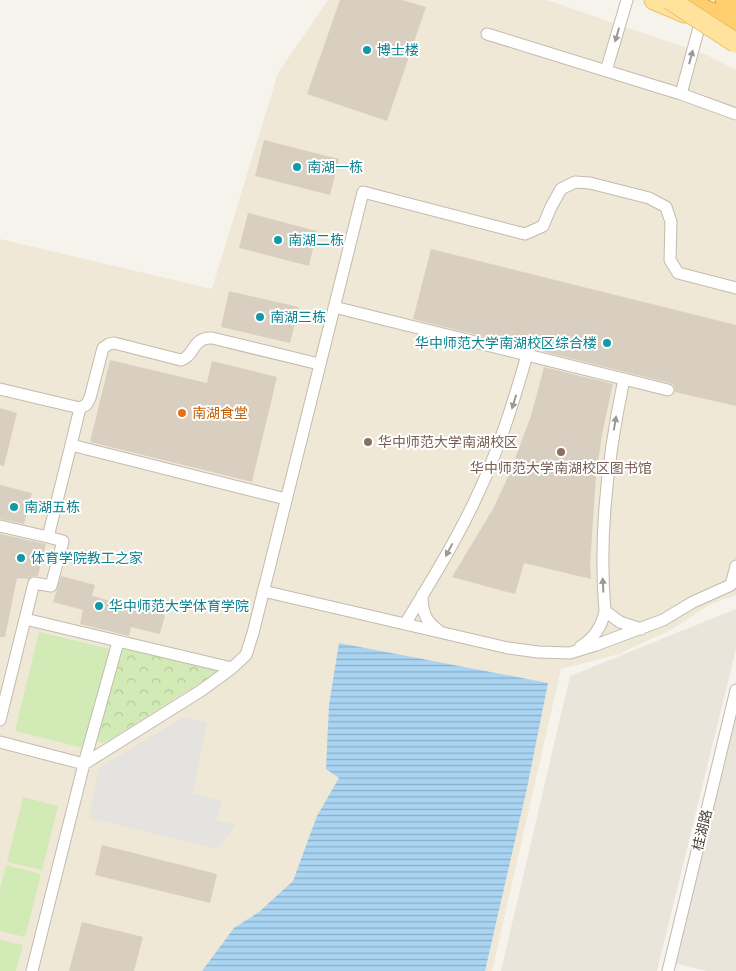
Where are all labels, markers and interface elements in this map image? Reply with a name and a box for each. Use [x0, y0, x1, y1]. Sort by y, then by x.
one-way arrow [612, 28, 620, 43]
place label: 博士楼 [377, 41, 419, 60]
marker: 博士楼 [361, 44, 373, 56]
one-way arrow [687, 50, 695, 65]
place label: 南湖一栋 [307, 158, 363, 177]
marker: 南湖一栋 [291, 161, 303, 173]
place label: 南湖二栋 [288, 231, 344, 250]
marker: 南湖二栋 [272, 234, 284, 246]
place label: 南湖三栋 [270, 308, 326, 327]
marker: 南湖三栋 [254, 311, 266, 323]
place label: 华中师范大学南湖校区综合楼 [415, 334, 597, 353]
marker: 华中师范大学南湖校区综合楼 [601, 337, 613, 349]
one-way arrow [509, 394, 517, 409]
place label: 南湖食堂 [192, 404, 248, 423]
marker: 南湖食堂 [176, 407, 188, 419]
one-way arrow [611, 415, 619, 431]
place label: 华中师范大学南湖校区 [378, 433, 518, 452]
marker: 华中师范大学南湖校区 [362, 436, 374, 448]
marker: 华中师范大学南湖校区图书馆 [555, 446, 567, 458]
place label: 华中师范大学南湖校区图书馆 [470, 459, 652, 478]
place label: 南湖五栋 [24, 498, 80, 517]
marker: 南湖五栋 [8, 501, 20, 513]
one-way arrow [444, 543, 453, 557]
place label: 体育学院教工之家 [31, 549, 143, 568]
marker: 体育学院教工之家 [15, 552, 27, 564]
one-way arrow [599, 577, 607, 593]
place label: 华中师范大学体育学院 [109, 597, 249, 616]
marker: 华中师范大学体育学院 [93, 600, 105, 612]
street label: 桂湖路 [688, 807, 717, 853]

